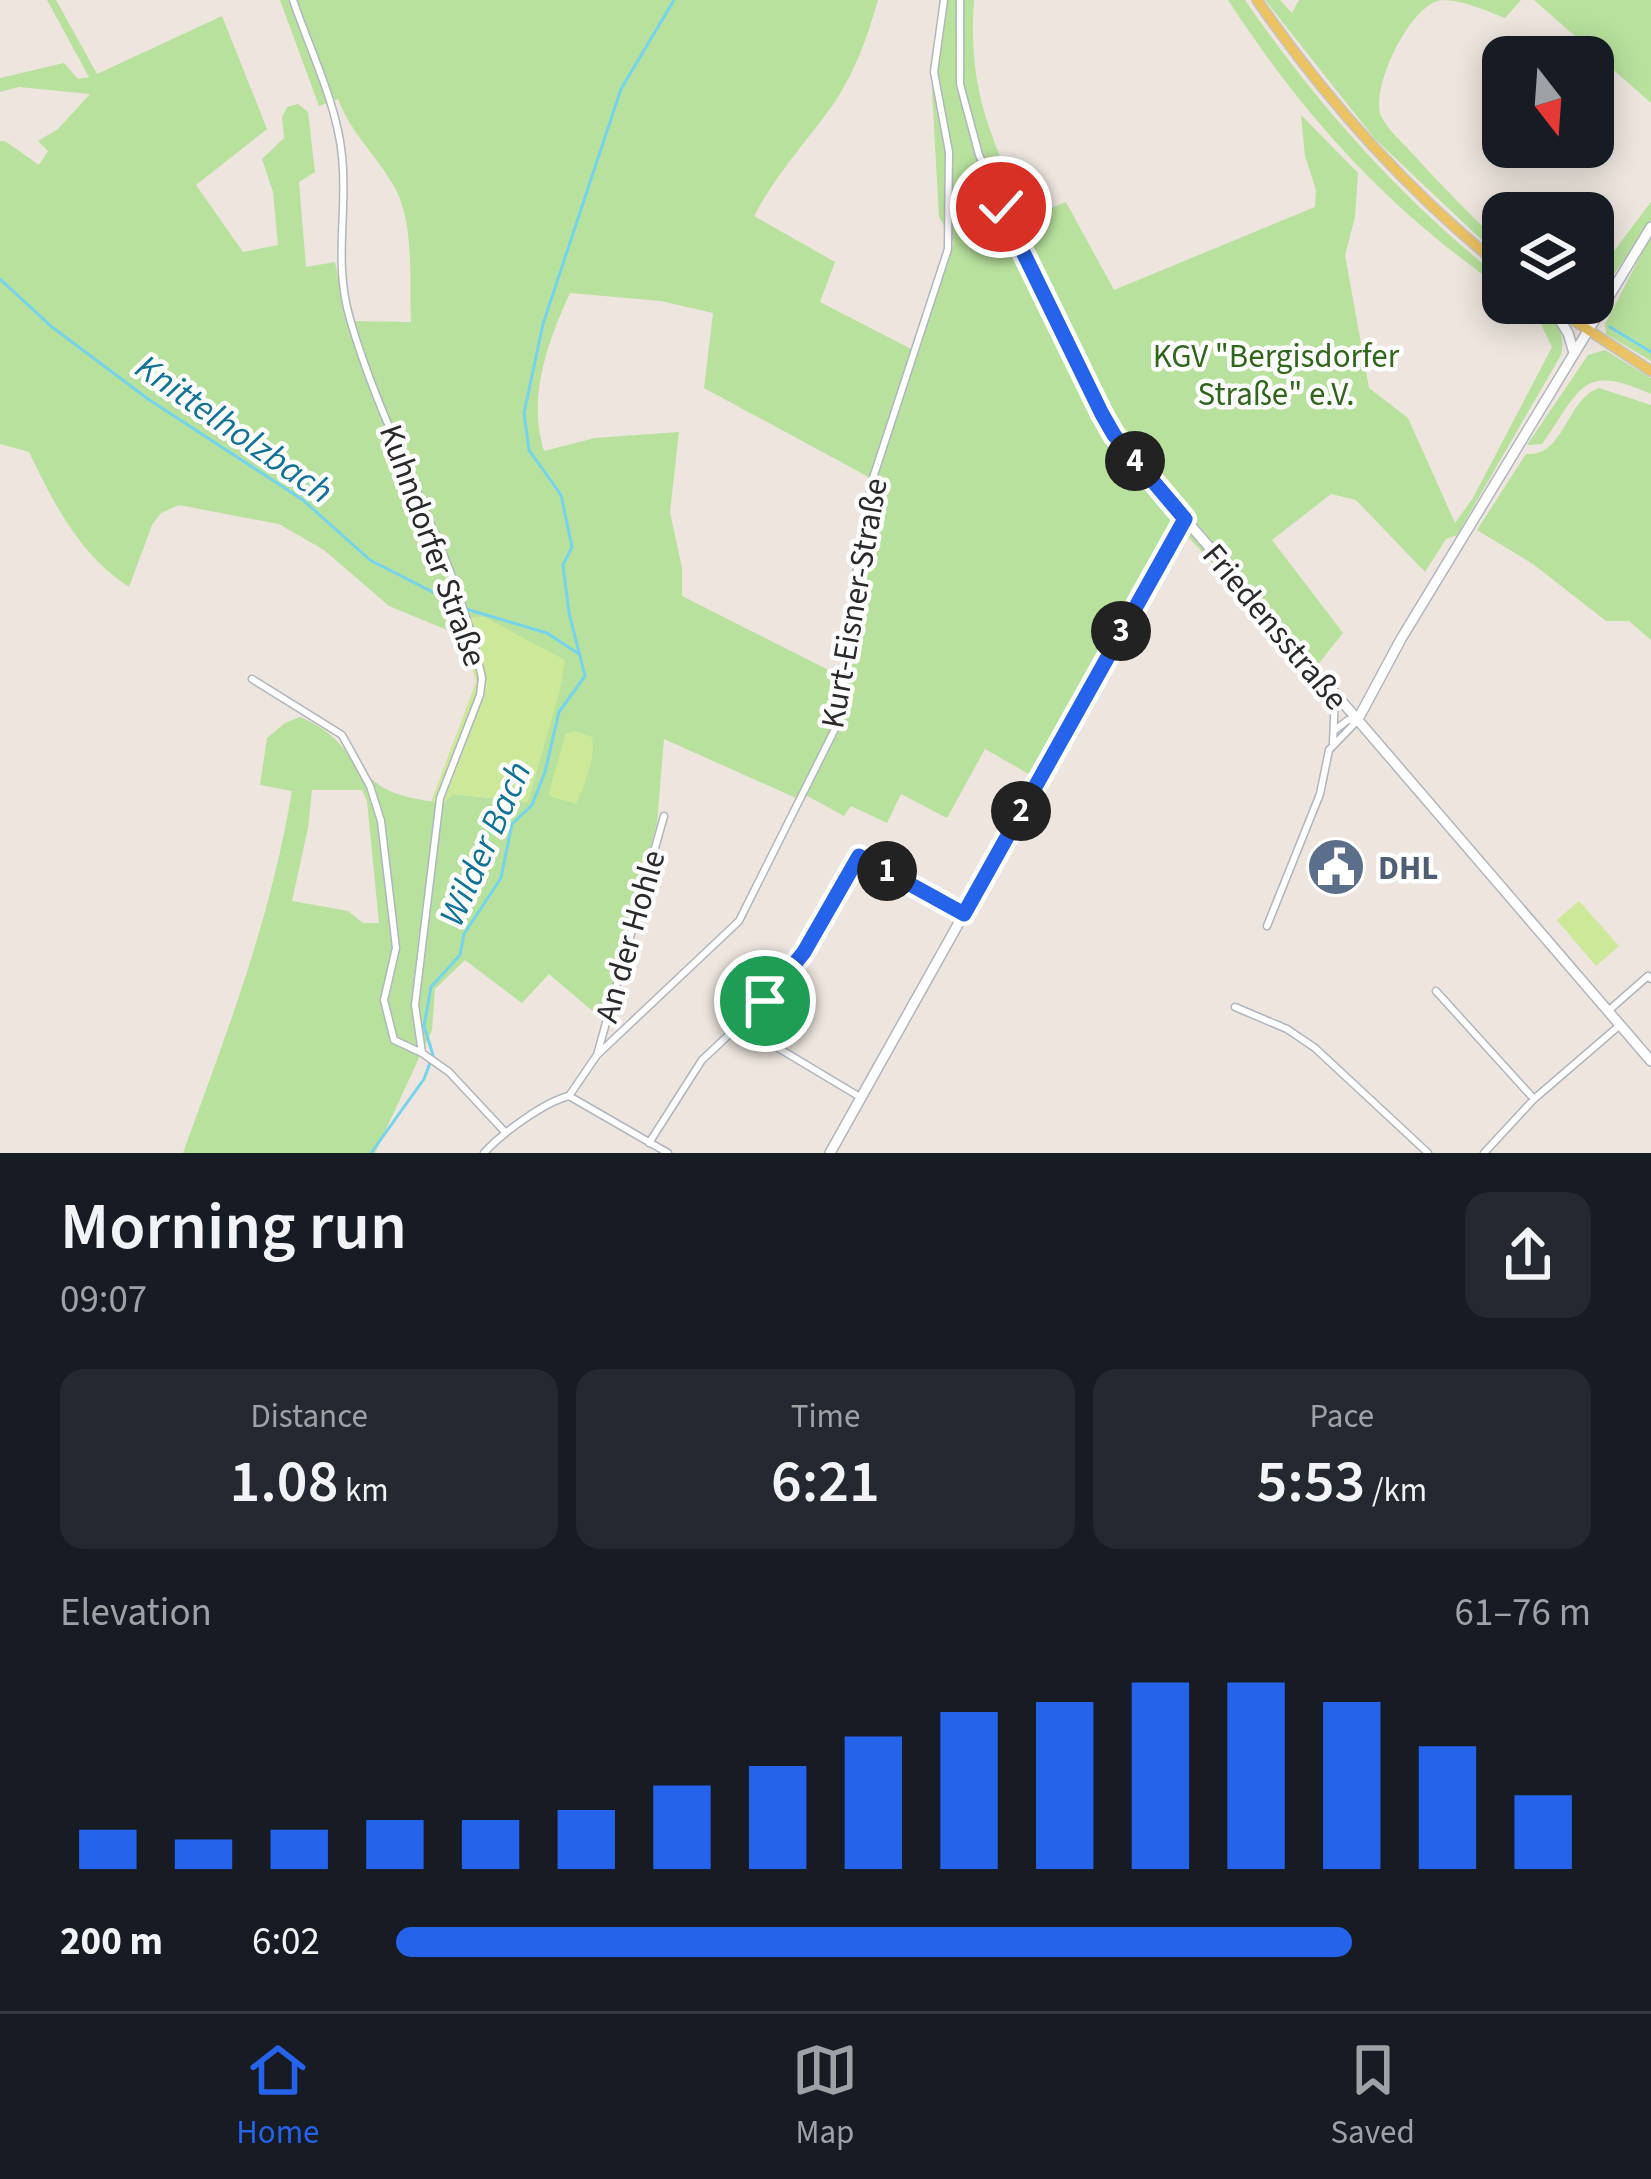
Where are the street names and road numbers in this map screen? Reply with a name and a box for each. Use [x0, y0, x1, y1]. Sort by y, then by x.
street label: Kuhndorfer Straße [367, 418, 498, 673]
street label: Kurt-Eisner-Straße [809, 474, 900, 732]
street label: Friedensstraße [1191, 533, 1359, 721]
street label: An der Hohle [583, 845, 677, 1028]

